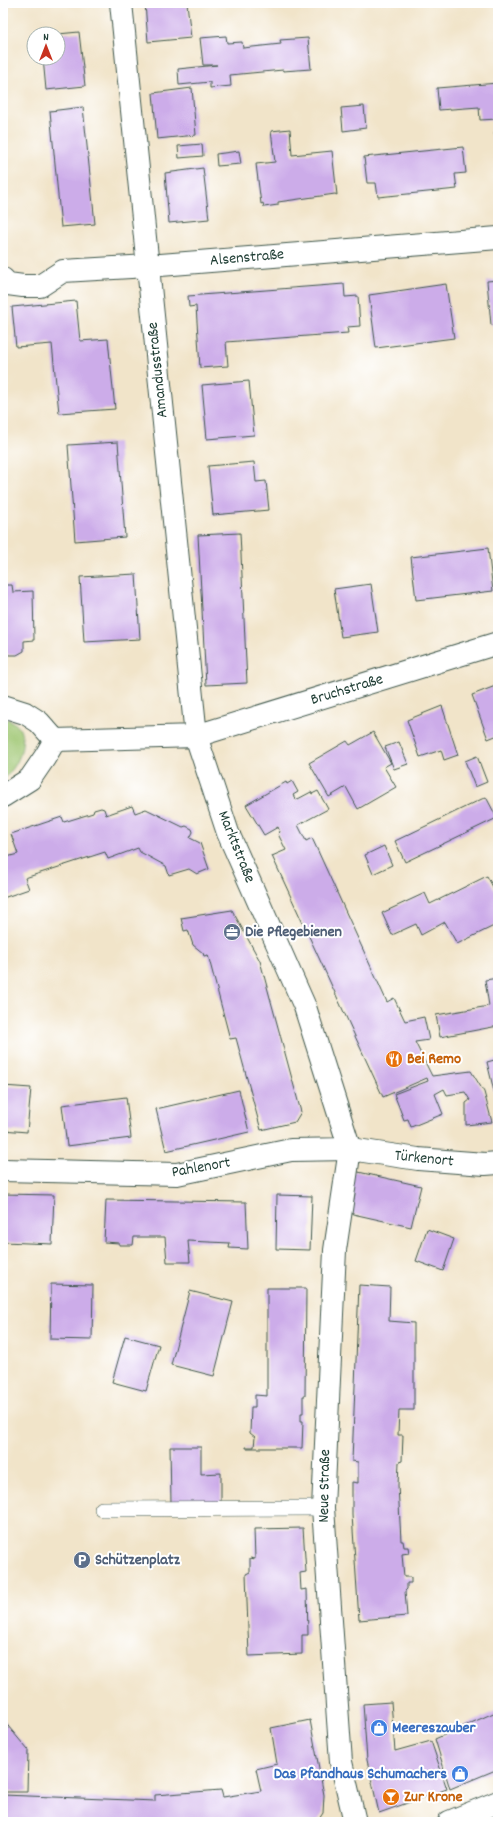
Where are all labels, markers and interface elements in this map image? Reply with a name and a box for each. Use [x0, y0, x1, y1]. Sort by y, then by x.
north arrow [26, 26, 66, 66]
text: N [43, 30, 49, 46]
street label: Alsenstraße [209, 243, 285, 273]
street label: Amandusstraße [142, 321, 174, 419]
street label: Bruchstraße [308, 668, 386, 712]
street label: Marktstraße [211, 807, 261, 887]
place label: Die Pflegebienen [245, 921, 342, 944]
office icon: Die Pflegebienen [222, 922, 242, 942]
place label: Bei Remo [407, 1048, 461, 1071]
restaurant icon: Bei Remo [384, 1049, 404, 1069]
street label: Türkenort [393, 1144, 455, 1174]
street label: Pahlenort [170, 1152, 232, 1184]
street label: Neue Straße [313, 1449, 337, 1523]
place label: Schützenplatz [95, 1549, 181, 1572]
parking icon: Schützenplatz [72, 1550, 92, 1570]
place label: Meereszauber [392, 1717, 477, 1740]
shop icon: Meereszauber [369, 1718, 389, 1738]
place label: Das Pfandhaus Schumachers [274, 1763, 447, 1786]
shop icon: Das Pfandhaus Schumachers [450, 1764, 470, 1784]
place label: Zur Krone [404, 1786, 462, 1809]
bar icon: Zur Krone [381, 1787, 401, 1807]

